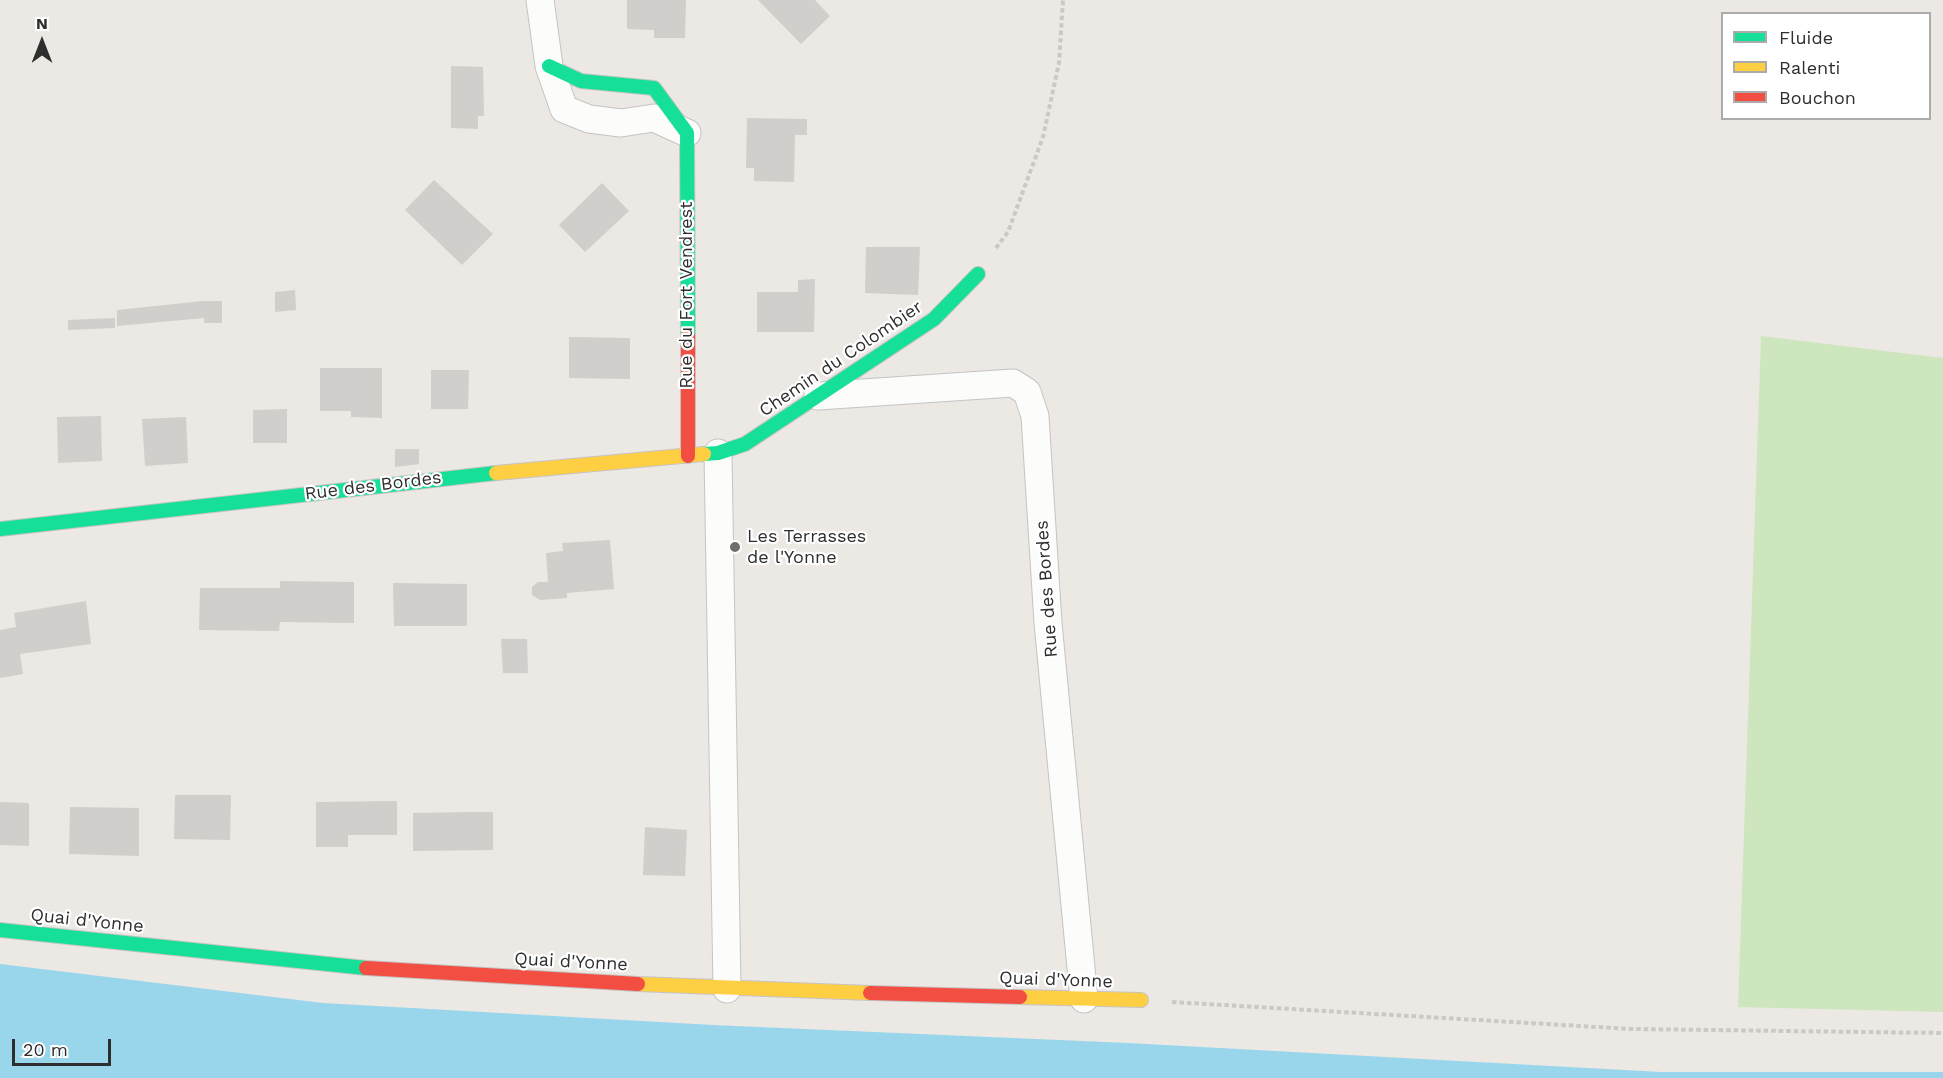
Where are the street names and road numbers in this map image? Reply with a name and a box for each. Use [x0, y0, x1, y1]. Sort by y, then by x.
street label: Rue du Fort Vendrest [676, 201, 698, 389]
street label: Chemin du Colombier [755, 296, 927, 422]
street label: Rue des Bordes [303, 467, 443, 505]
street label: Rue des Bordes [1031, 520, 1063, 658]
street label: Quai d'Yonne [29, 904, 145, 938]
street label: Quai d'Yonne [514, 948, 628, 976]
street label: Quai d'Yonne [999, 967, 1113, 993]

